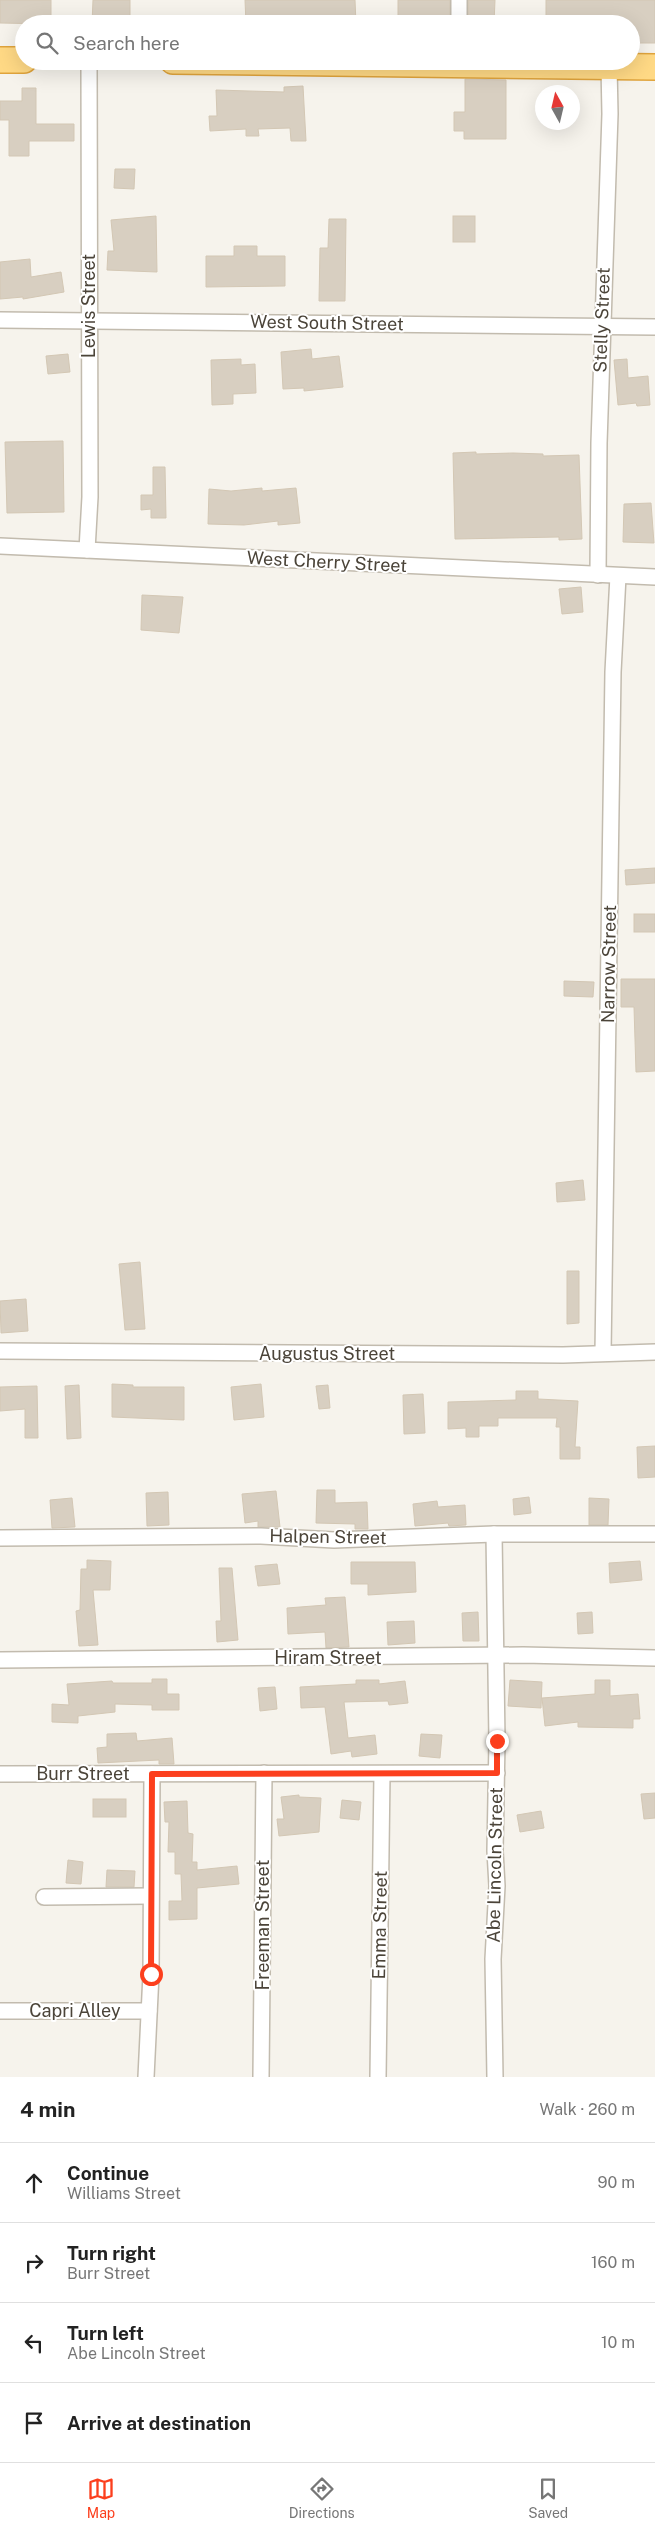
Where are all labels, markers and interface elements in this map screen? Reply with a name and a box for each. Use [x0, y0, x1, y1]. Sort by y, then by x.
search box [15, 15, 640, 70]
icon: search [33, 29, 61, 57]
text: Search here [73, 32, 180, 54]
north arrow [535, 85, 580, 130]
street label: Lewis Street [78, 254, 99, 358]
street label: Stelly Street [589, 267, 614, 373]
street label: West South Street [250, 311, 404, 334]
street label: West Cherry Street [246, 547, 408, 576]
street label: Narrow Street [597, 905, 620, 1023]
street label: Augustus Street [259, 1343, 395, 1364]
street label: Halpen Street [269, 1525, 387, 1548]
street label: Hiram Street [274, 1647, 382, 1668]
route end [486, 1730, 509, 1753]
street label: Burr Street [36, 1763, 130, 1784]
street label: Abe Lincoln Street [483, 1787, 506, 1943]
street label: Freeman Street [252, 1860, 273, 1990]
street label: Emma Street [368, 1870, 391, 1980]
route start [140, 1963, 163, 1986]
street label: Capri Alley [29, 2000, 121, 2021]
text: 4 min [20, 2097, 75, 2122]
text: Walk · 260 m [540, 2100, 635, 2119]
text: Continue [67, 2162, 149, 2184]
icon: ahead [20, 2169, 48, 2197]
text: 90 m [598, 2173, 635, 2192]
text: Williams Street [67, 2184, 181, 2203]
text: Turn right [67, 2242, 156, 2264]
icon: right [20, 2249, 48, 2277]
text: 160 m [591, 2253, 635, 2272]
text: Burr Street [67, 2264, 150, 2283]
text: Turn left [67, 2322, 144, 2344]
icon: left [20, 2329, 48, 2357]
text: 10 m [601, 2333, 635, 2352]
text: Abe Lincoln Street [67, 2344, 206, 2363]
icon: arrive [20, 2409, 48, 2437]
text: Arrive at destination [67, 2412, 251, 2434]
tab: Map [87, 2475, 115, 2521]
tab: Directions [289, 2475, 355, 2521]
tab: Saved [528, 2475, 568, 2521]

